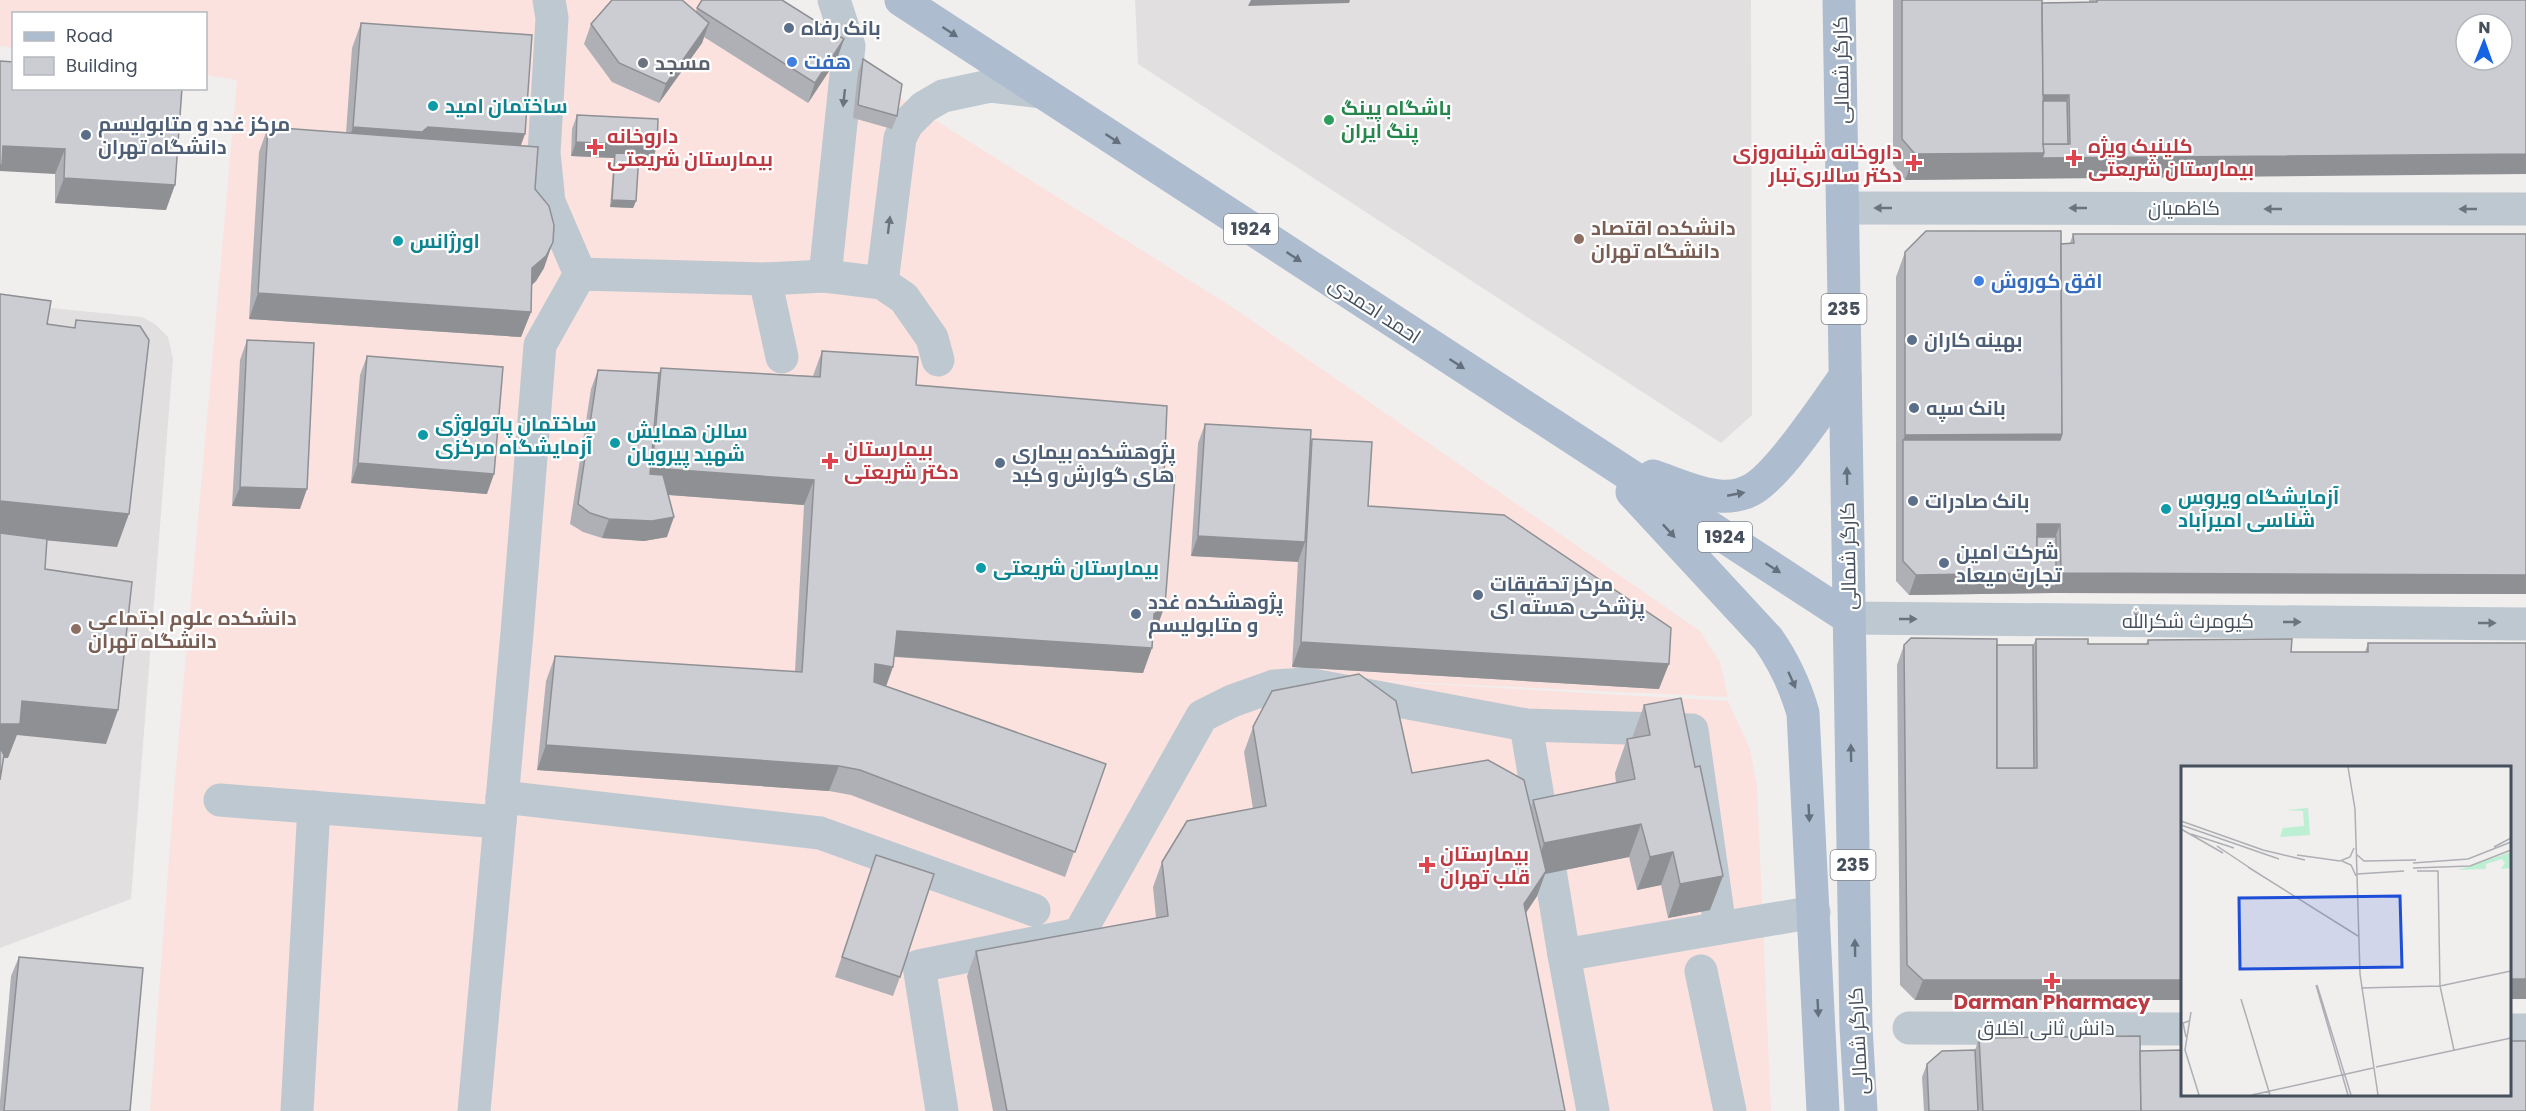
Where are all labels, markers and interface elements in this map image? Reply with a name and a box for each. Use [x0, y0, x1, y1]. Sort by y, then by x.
legend [12, 12, 207, 90]
north arrow [2454, 12, 2514, 72]
place label: بانک رفاه [801, 14, 881, 42]
street label: کارگر شمالی [1826, 16, 1856, 124]
text: N [2478, 16, 2490, 39]
marker: بانک رفاه [782, 21, 796, 35]
text: Road [66, 23, 113, 48]
one-way arrow [942, 26, 958, 37]
place label: هفت [804, 48, 851, 76]
place label: مسجد [655, 49, 711, 77]
text: Building [66, 53, 138, 78]
marker: هفت [785, 55, 799, 69]
marker: مسجد [636, 56, 650, 70]
one-way arrow [839, 88, 849, 107]
place label: ساختمان امید [445, 92, 568, 120]
place label: باشگاه پینگ پنگ ایران [1341, 94, 1451, 145]
marker: ساختمان امید [426, 99, 440, 113]
place label: مرکز غدد و متابولیسم دانشگاه تهران [98, 110, 290, 161]
marker: باشگاه پینگ پنگ ایران [1322, 113, 1336, 127]
place label: داروخانه بیمارستان شریعتی [607, 122, 773, 173]
marker: مرکز غدد و متابولیسم دانشگاه تهران [79, 128, 93, 142]
place label: کلینیک ویژه بیمارستان شریعتی [2088, 132, 2254, 183]
one-way arrow [1105, 133, 1121, 144]
place label: داروخانه شبانه‌روزی دکتر سالاری‌تبار [1733, 138, 1902, 189]
marker: داروخانه بیمارستان شریعتی [588, 140, 602, 154]
marker: کلینیک ویژه بیمارستان شریعتی [2065, 149, 2083, 167]
marker: داروخانه شبانه‌روزی دکتر سالاری‌تبار [1907, 156, 1921, 170]
street label: کاظمیان [2148, 194, 2220, 222]
one-way arrow [1873, 203, 1892, 213]
one-way arrow [2068, 203, 2087, 213]
one-way arrow [2263, 204, 2282, 214]
one-way arrow [2458, 204, 2477, 214]
road number: 1924 [1224, 214, 1278, 244]
place label: دانشکده اقتصاد دانشگاه تهران [1591, 214, 1736, 265]
one-way arrow [884, 215, 894, 234]
place label: اورژانس [410, 227, 480, 255]
marker: دانشکده اقتصاد دانشگاه تهران [1572, 232, 1586, 246]
marker: اورژانس [391, 234, 405, 248]
one-way arrow [1286, 252, 1302, 263]
place label: افق کوروش [1991, 267, 2102, 295]
street label: احمد احمدی [1324, 270, 1426, 350]
marker: افق کوروش [1972, 274, 1986, 288]
road number: 235 [1822, 294, 1866, 324]
place label: بهینه کاران [1924, 326, 2022, 354]
marker: بهینه کاران [1905, 333, 1919, 347]
one-way arrow [1449, 358, 1465, 369]
place label: بانک سپه [1926, 394, 2006, 422]
marker: بانک سپه [1907, 401, 1921, 415]
place label: ساختمان پاتولوژی آزمایشگاه مرکزی [435, 410, 597, 461]
place label: سالن همایش شهید پیرویان [627, 417, 748, 468]
marker: ساختمان پاتولوژی آزمایشگاه مرکزی [416, 428, 430, 442]
place label: بیمارستان دکتر شریعتی [844, 435, 959, 486]
marker: سالن همایش شهید پیرویان [608, 436, 622, 450]
place label: پژوهشکده بیماری های گوارش و کبد [1012, 438, 1176, 489]
marker: بیمارستان دکتر شریعتی [821, 452, 839, 470]
marker: پژوهشکده بیماری های گوارش و کبد [993, 456, 1007, 470]
one-way arrow [1842, 466, 1852, 485]
place label: آزمایشگاه ویروس شناسی امیرآباد [2178, 483, 2340, 534]
place label: بانک صادرات [1925, 487, 2030, 515]
one-way arrow [1727, 489, 1746, 498]
marker: بانک صادرات [1906, 494, 1920, 508]
street label: کارگر شمالی [1833, 502, 1863, 610]
marker: آزمایشگاه ویروس شناسی امیرآباد [2159, 502, 2173, 516]
road number: 1924 [1698, 522, 1752, 552]
one-way arrow [1661, 523, 1675, 537]
place label: شرکت امین تجارت میعاد [1956, 538, 2062, 589]
place label: بیمارستان شریعتی [993, 554, 1159, 582]
marker: شرکت امین تجارت میعاد [1937, 556, 1951, 570]
marker: بیمارستان شریعتی [974, 561, 988, 575]
one-way arrow [1765, 562, 1781, 573]
place label: مرکز تحقیقات پزشکی هسته ای [1490, 570, 1645, 621]
place label: پژوهشکده غدد و متابولیسم [1148, 588, 1283, 639]
marker: مرکز تحقیقات پزشکی هسته ای [1471, 588, 1485, 602]
place label: دانشکده علوم اجتماعی دانشگاه تهران [88, 604, 297, 655]
marker: پژوهشکده غدد و متابولیسم [1129, 607, 1143, 621]
street label: کیومرث شکرالله [2122, 607, 2254, 635]
one-way arrow [1898, 614, 1917, 624]
one-way arrow [2282, 617, 2301, 627]
one-way arrow [2477, 618, 2496, 628]
marker: دانشکده علوم اجتماعی دانشگاه تهران [69, 622, 83, 636]
one-way arrow [1787, 672, 1796, 689]
one-way arrow [1846, 743, 1856, 762]
inset map [2181, 766, 2511, 1096]
one-way arrow [1804, 803, 1813, 822]
place label: بیمارستان قلب تهران [1440, 840, 1530, 891]
road number: 235 [1830, 850, 1876, 880]
marker: بیمارستان قلب تهران [1418, 856, 1436, 874]
one-way arrow [1850, 938, 1860, 957]
marker: Darman Pharmacy [2045, 974, 2059, 988]
street label: کارگر شمالی [1841, 987, 1875, 1095]
place label: Darman Pharmacy [1954, 988, 2151, 1016]
one-way arrow [1814, 998, 1823, 1017]
street label: دانش ثانی اخلاق [1977, 1014, 2115, 1042]

